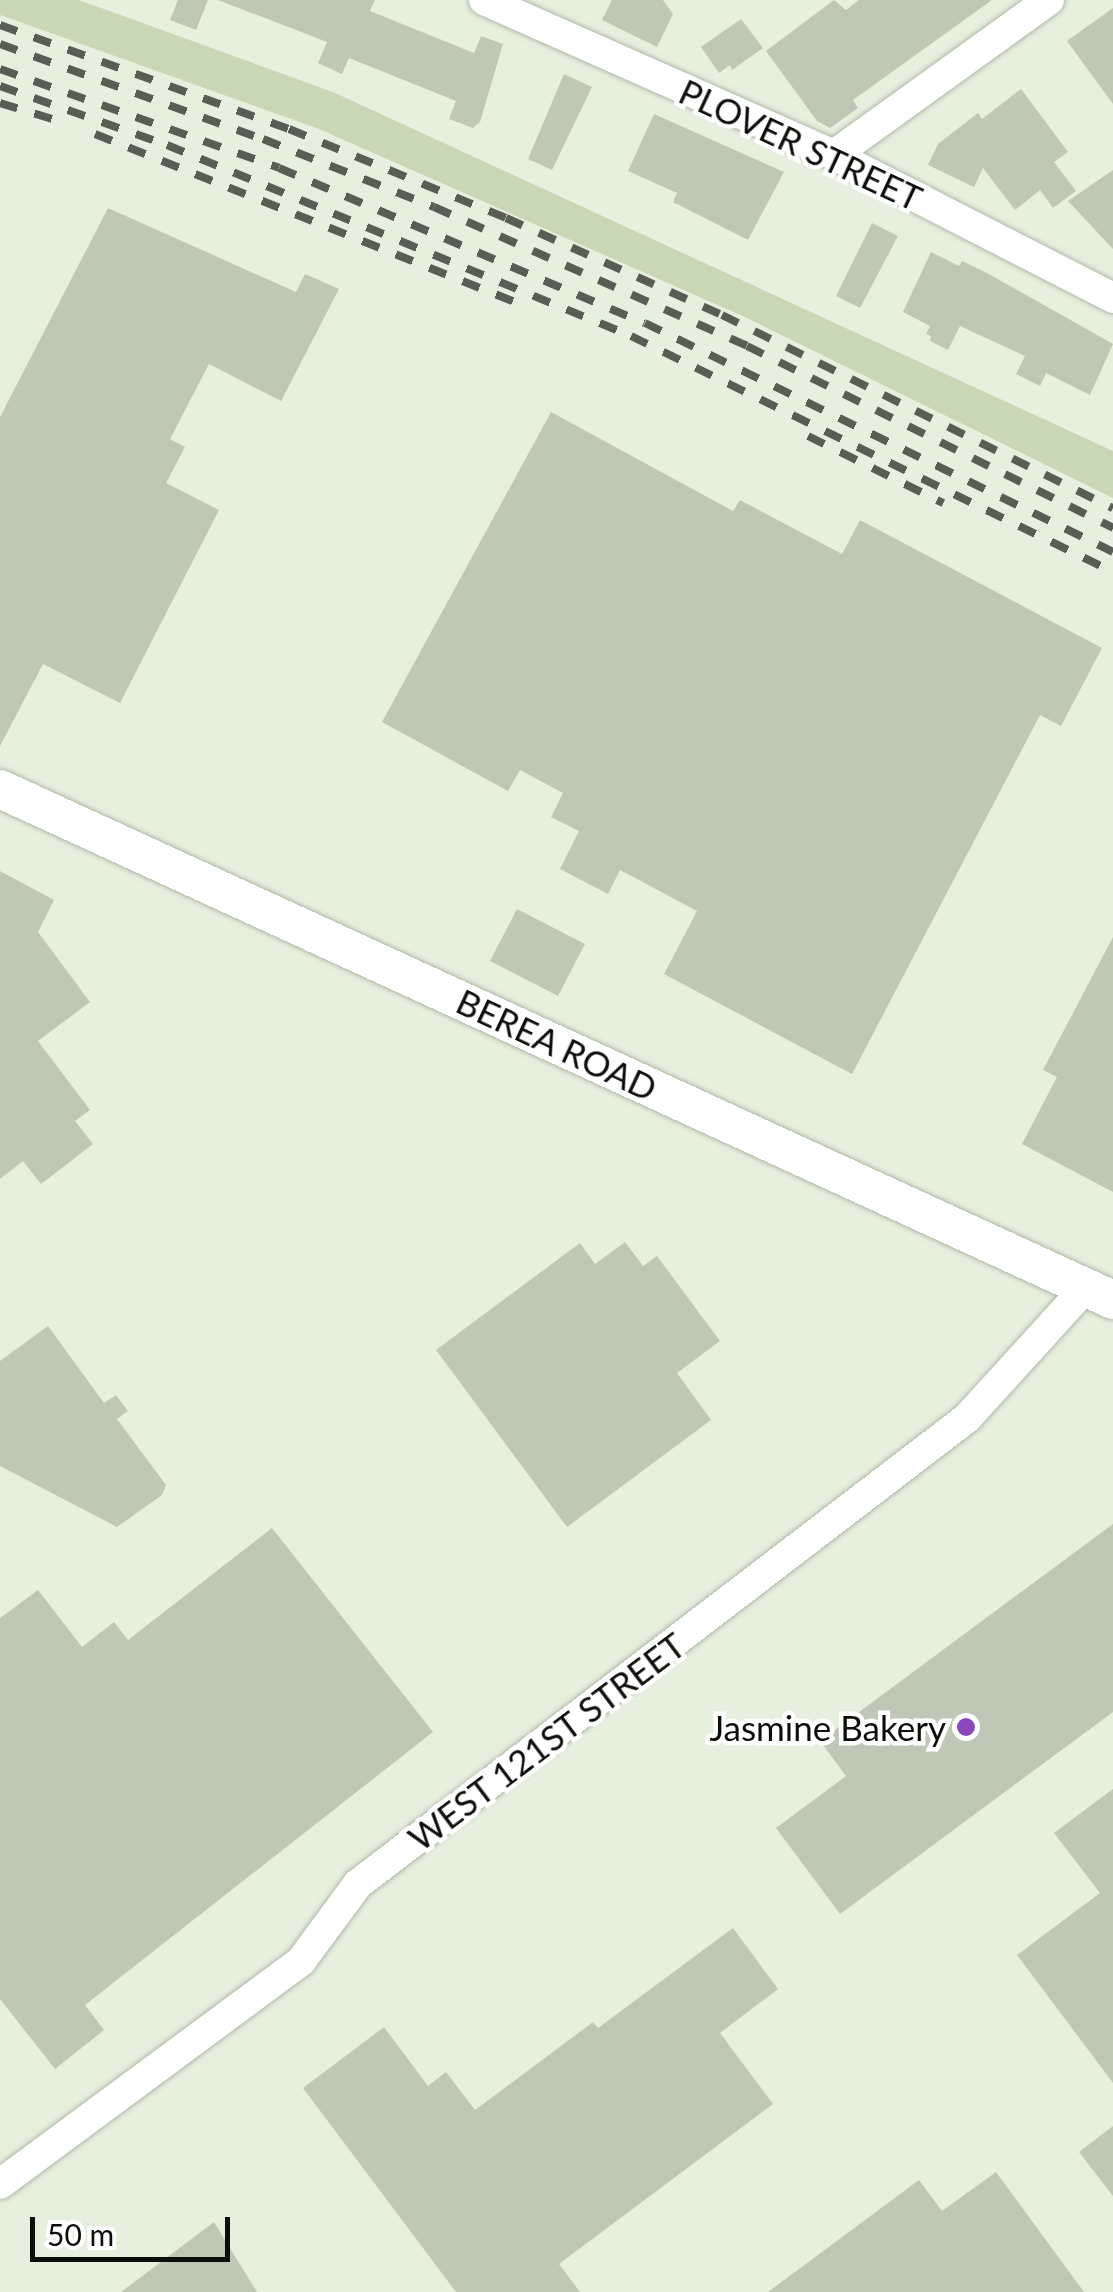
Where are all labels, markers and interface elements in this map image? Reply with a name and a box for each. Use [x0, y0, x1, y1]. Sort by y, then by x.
street label: PLOVER STREET [673, 69, 929, 219]
street label: BEREA ROAD [450, 979, 664, 1109]
street label: WEST 121ST STREET [399, 1623, 693, 1859]
place label: Jasmine Bakery [709, 1706, 946, 1748]
marker: Jasmine Bakery [955, 1716, 977, 1738]
scale bar [35, 2197, 235, 2259]
text: 50 m [47, 2216, 114, 2252]

